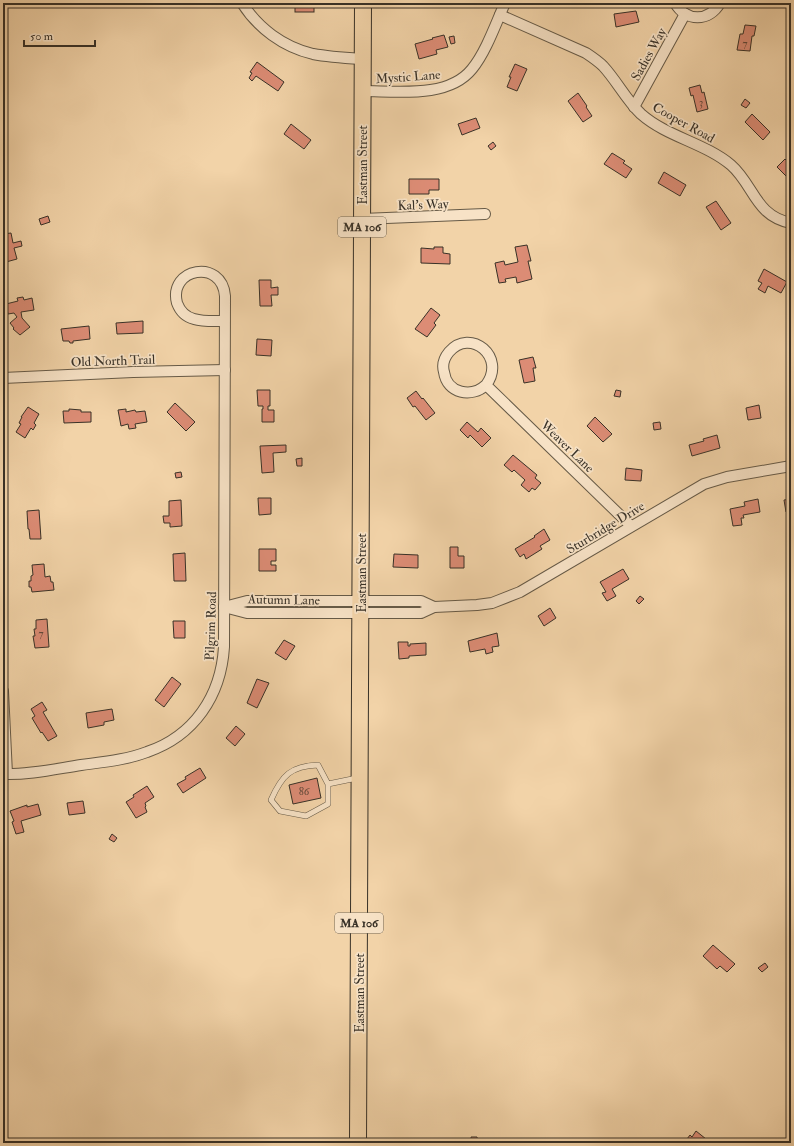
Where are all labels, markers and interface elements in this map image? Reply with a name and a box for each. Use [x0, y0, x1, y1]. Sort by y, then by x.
scale bar [24, 22, 95, 48]
street label: Sadies Way [628, 25, 671, 84]
text: 50 m [30, 29, 54, 44]
house number: 7 [742, 37, 748, 50]
street label: Mystic Lane [375, 67, 442, 88]
house number: 3 [699, 96, 703, 109]
street label: Cooper Road [649, 99, 718, 148]
street label: Eastman Street [355, 125, 371, 205]
street label: Kal's Way [397, 196, 449, 215]
road number: MA 106 [338, 217, 386, 237]
street label: Old North Trail [71, 352, 156, 370]
street label: Weaver Lane [537, 417, 598, 476]
street label: Sturbridge Drive [564, 498, 648, 557]
street label: Eastman Street [354, 533, 370, 613]
street label: Pilgrim Road [202, 591, 220, 661]
street label: Autumn Lane [247, 591, 321, 609]
house number: 7 [38, 627, 44, 640]
house number: 86 [299, 785, 311, 798]
road number: MA 106 [335, 913, 383, 933]
street label: Eastman Street [352, 953, 368, 1033]

